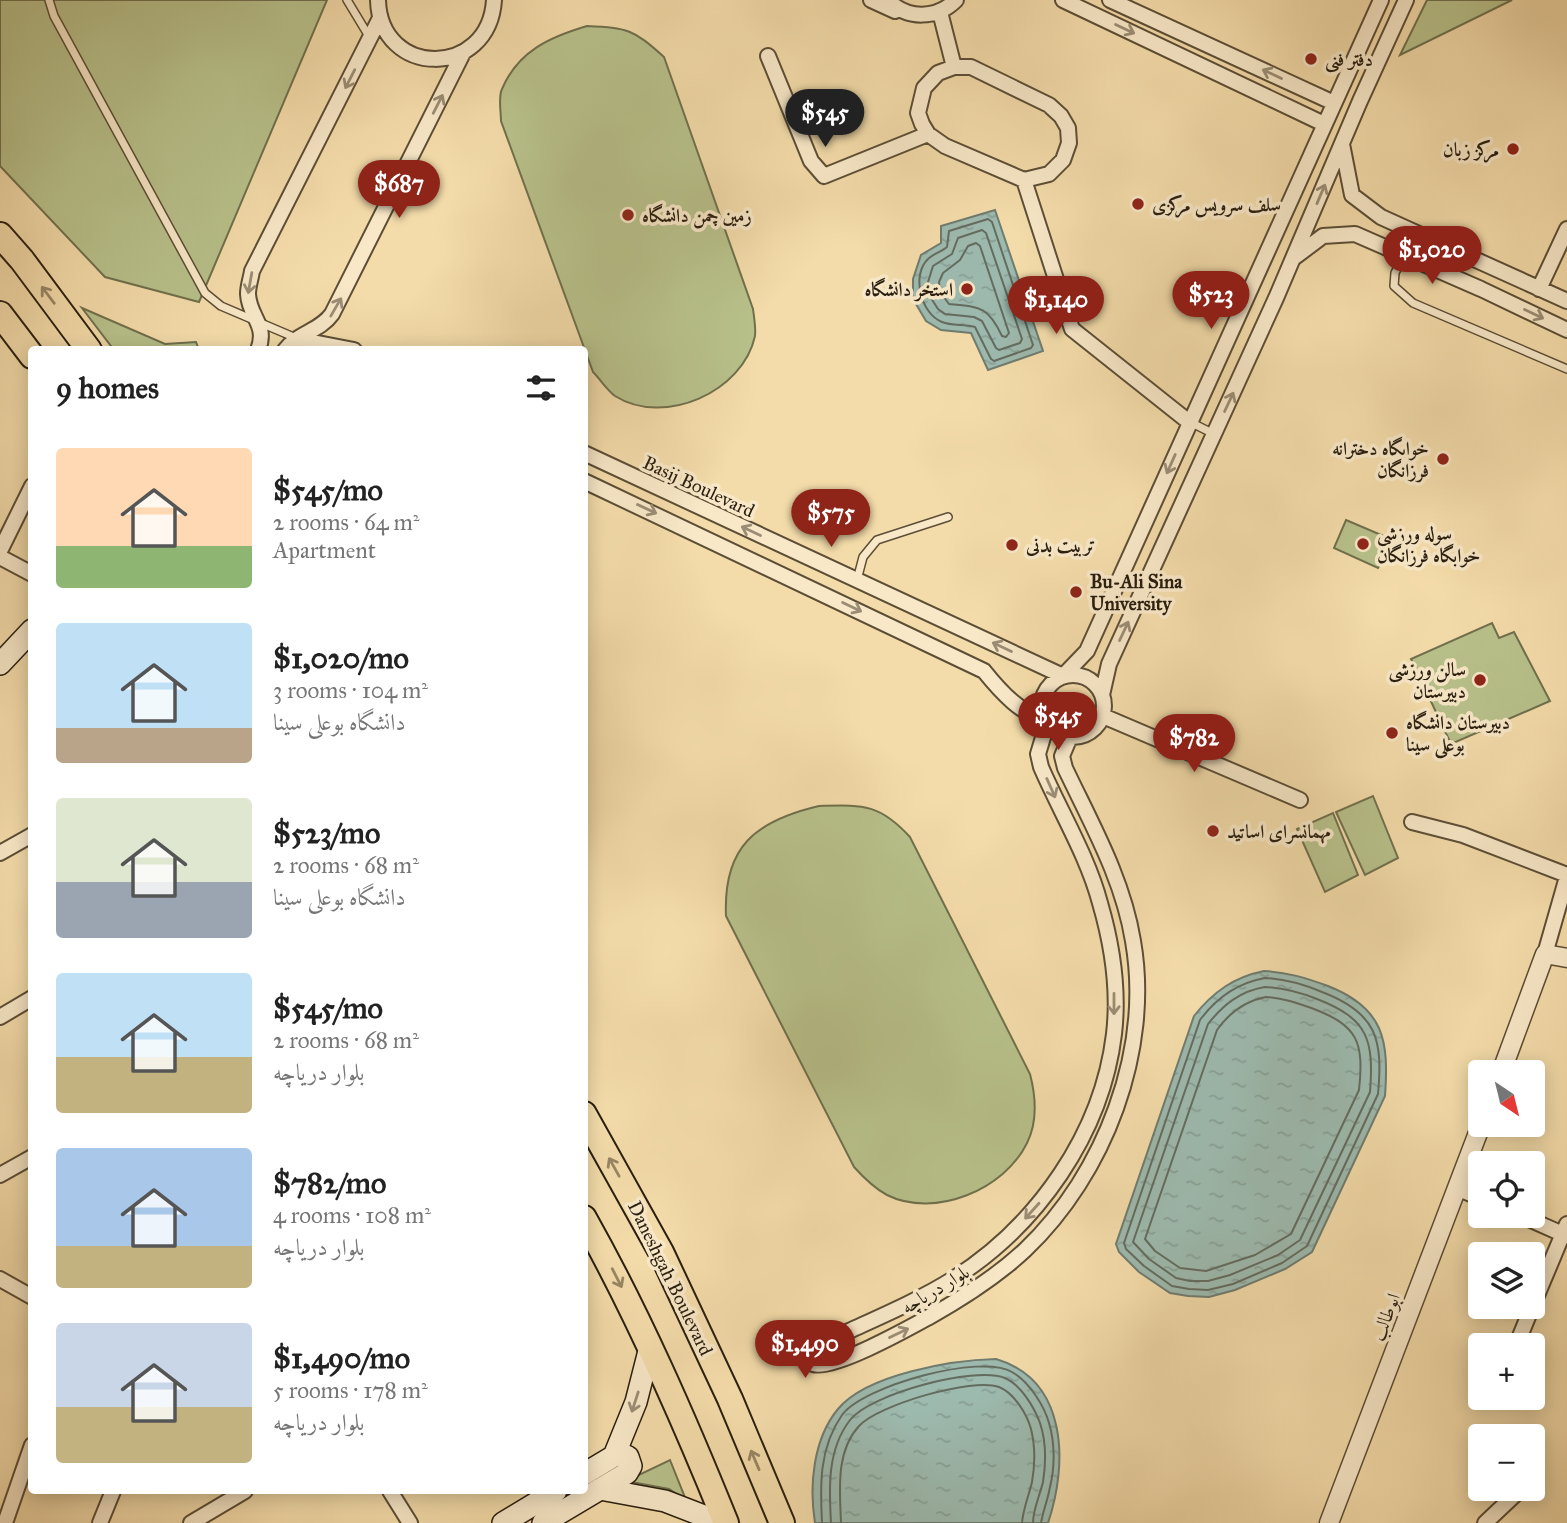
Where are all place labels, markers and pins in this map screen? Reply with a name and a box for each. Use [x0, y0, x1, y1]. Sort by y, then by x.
place label: دفتر فنی [1325, 48, 1373, 73]
marker: دفتر فنی [1303, 51, 1319, 67]
pin: $545 [784, 90, 866, 149]
place label: مرکز زبان [1443, 138, 1499, 163]
marker: مرکز زبان [1505, 141, 1521, 157]
pin: $687 [358, 160, 440, 220]
place label: سلف سرویس مرکزی [1152, 193, 1281, 218]
marker: سلف سرویس مرکزی [1130, 196, 1146, 212]
place label: زمین چمن دانشگاه [642, 203, 752, 229]
marker: زمین چمن دانشگاه [620, 207, 636, 223]
pin: $1,020 [1375, 226, 1489, 286]
pin: $523 [1170, 272, 1252, 331]
pin: $1,140 [999, 276, 1113, 336]
place label: استخر دانشگاه [864, 277, 953, 302]
marker: استخر دانشگاه [959, 281, 975, 297]
place label: خوابگاه دخترانه فرزانگان [1332, 436, 1429, 483]
marker: خوابگاه دخترانه فرزانگان [1435, 451, 1451, 467]
pin: $575 [790, 490, 872, 549]
place label: سوله ورزشی خوابگاه فرزانگان [1377, 522, 1480, 568]
place label: تربیت بدنی [1025, 534, 1096, 557]
marker: سوله ورزشی خوابگاه فرزانگان [1355, 536, 1371, 552]
marker: تربیت بدنی [1004, 537, 1020, 553]
place label: Bu-Ali Sina University [1090, 570, 1183, 616]
marker: Bu-Ali Sina University [1068, 584, 1084, 600]
place label: سالن ورزشی دبیرستان [1389, 658, 1466, 703]
marker: سالن ورزشی دبیرستان [1472, 672, 1488, 688]
pin: $545 [1017, 692, 1099, 752]
place label: دبیرستان دانشگاه بوعلی سینا [1406, 710, 1510, 760]
pin: $782 [1153, 714, 1235, 774]
marker: دبیرستان دانشگاه بوعلی سینا [1384, 725, 1400, 741]
place label: مهمانسرای اساتید [1227, 820, 1331, 844]
marker: مهمانسرای اساتید [1205, 823, 1221, 839]
pin: $1,490 [748, 1320, 862, 1380]

